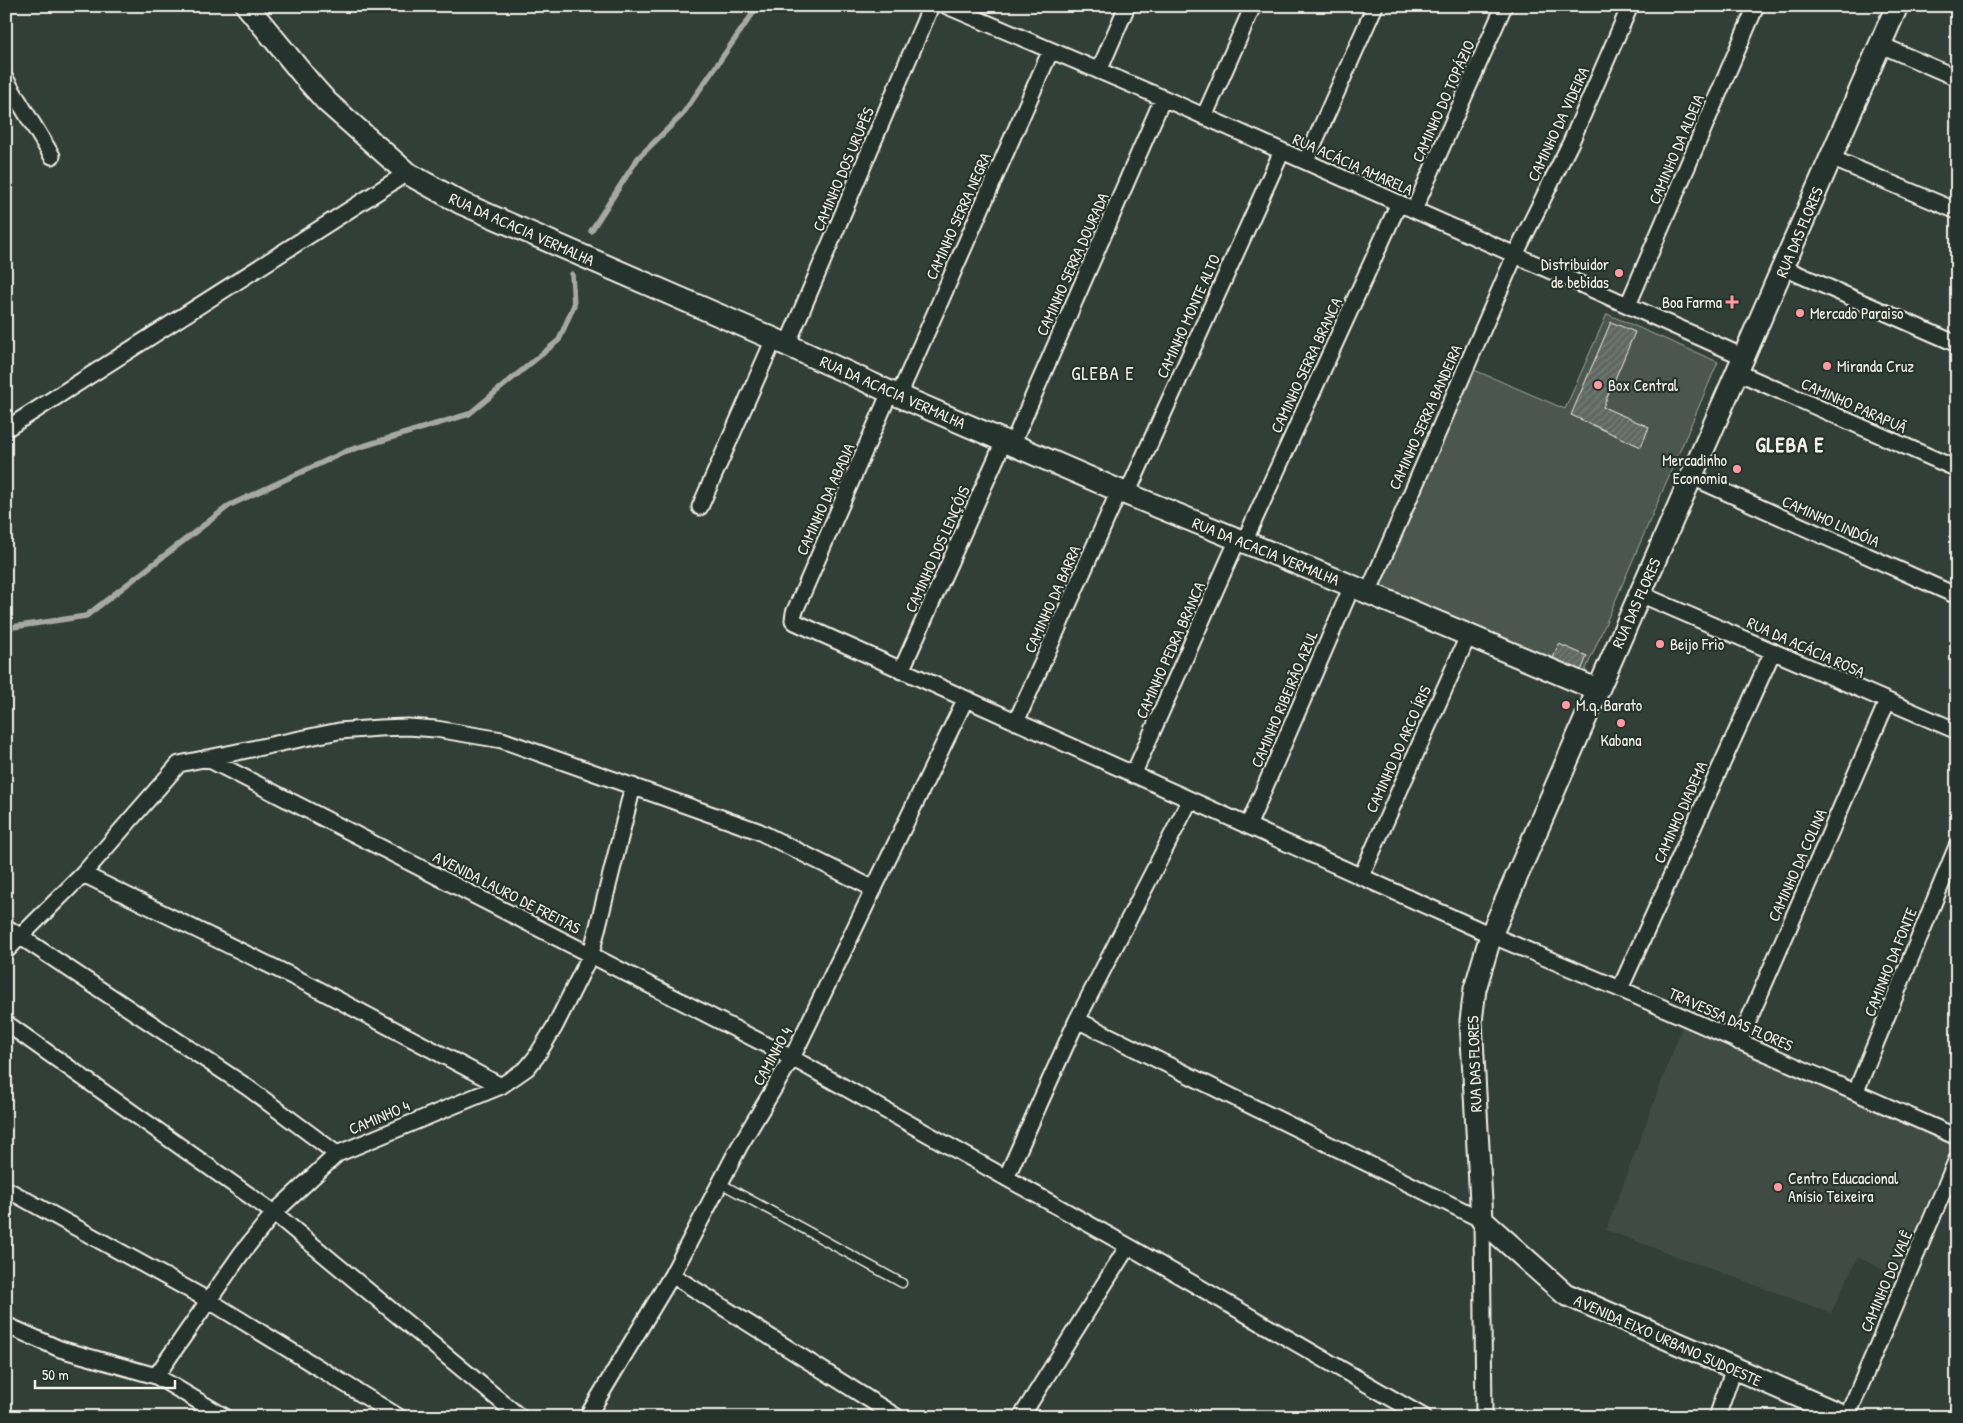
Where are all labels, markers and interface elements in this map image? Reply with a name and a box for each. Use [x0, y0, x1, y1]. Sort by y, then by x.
street label: CAMINHO DO TOPÁZIO [1406, 36, 1480, 165]
street label: CAMINHO DA VIDEIRA [1522, 63, 1594, 185]
street label: CAMINHO DA ALDEIA [1643, 90, 1709, 207]
street label: CAMINHO DOS URUPÊS [807, 103, 879, 234]
street label: RUA ACÁCIA AMARELA [1290, 128, 1417, 200]
street label: CAMINHO SERRA NEGRA [920, 149, 996, 283]
street label: RUA DAS FLORES [1770, 183, 1828, 281]
street label: RUA DA ACACIA VERMALHA [446, 187, 598, 271]
street label: CAMINHO SERRA DOURADA [1031, 189, 1114, 339]
street label: CAMINHO MONTE ALTO [1151, 250, 1225, 382]
place label: Distribuidor de bebidas [1541, 253, 1609, 293]
marker: Distribuidor de bebidas [1613, 267, 1625, 279]
place label: Boa Farma [1662, 291, 1722, 313]
street label: CAMINHO SERRA BRANCA [1265, 294, 1347, 436]
marker: Boa Farma [1726, 296, 1738, 308]
place label: Mercado Paraiso [1810, 302, 1904, 324]
marker: Mercado Paraiso [1794, 307, 1806, 319]
street label: CAMINHO SERRA BANDEIRA [1383, 341, 1467, 493]
street label: RUA DA ACACIA VERMALHA [817, 350, 969, 434]
place label: Miranda Cruz [1837, 355, 1914, 377]
district label: GLEBA E [1071, 360, 1135, 386]
marker: Miranda Cruz [1821, 360, 1833, 372]
street label: CAMINHO PARAPUÃ [1798, 372, 1910, 438]
place label: Box Central [1608, 374, 1679, 396]
marker: Box Central [1592, 379, 1604, 391]
district label: GLEBA E [1755, 430, 1825, 459]
street label: CAMINHO DA ABADIA [790, 439, 860, 558]
place label: Mercadinho Economia [1662, 449, 1728, 489]
marker: Mercadinho Economia [1731, 463, 1743, 475]
street label: CAMINHO DOS LENÇÓIS [899, 482, 975, 616]
street label: CAMINHO LINDÓIA [1779, 490, 1883, 552]
street label: RUA DA ACACIA VERMALHA [1189, 511, 1343, 591]
street label: CAMINHO DA BARRA [1018, 541, 1086, 656]
street label: RUA DAS FLORES [1606, 554, 1666, 652]
street label: CAMINHO PEDRA BRANCA [1130, 578, 1210, 722]
street label: RUA DA ACÁCIA ROSA [1744, 611, 1868, 683]
street label: CAMINHO RIBEIRÃO AZUL [1245, 627, 1323, 771]
place label: Beijo Frio [1670, 633, 1725, 655]
marker: Beijo Frio [1654, 638, 1666, 650]
street label: CAMINHO DO ARCO ÍRIS [1360, 681, 1436, 816]
place label: M.q. Barato [1576, 694, 1643, 716]
marker: M.q. Barato [1560, 699, 1572, 711]
marker: Kabana [1615, 717, 1627, 729]
place label: Kabana [1600, 729, 1642, 751]
street label: CAMINHO DIADEMA [1648, 757, 1712, 867]
street label: CAMINHO DA COLINA [1762, 805, 1832, 925]
street label: AVENIDA LAURO DE FREITAS [430, 845, 585, 939]
street label: CAMINHO DA FONTE [1858, 904, 1922, 1020]
street label: TRAVESSA DAS FLORES [1665, 982, 1797, 1057]
street label: RUA DAS FLORES [1461, 1015, 1487, 1113]
street label: CAMINHO 4 [747, 1022, 797, 1090]
street label: CAMINHO 4 [345, 1094, 413, 1140]
place label: Centro Educacional Anísio Teixeira [1788, 1167, 1899, 1207]
marker: Centro Educacional Anísio Teixeira [1772, 1181, 1784, 1193]
street label: CAMINHO DO VALÊ [1855, 1227, 1917, 1335]
street label: AVENIDA EIXO URBANO SUDOESTE [1571, 1289, 1765, 1391]
scale bar [35, 1358, 175, 1390]
text: 50 m [42, 1364, 69, 1385]

